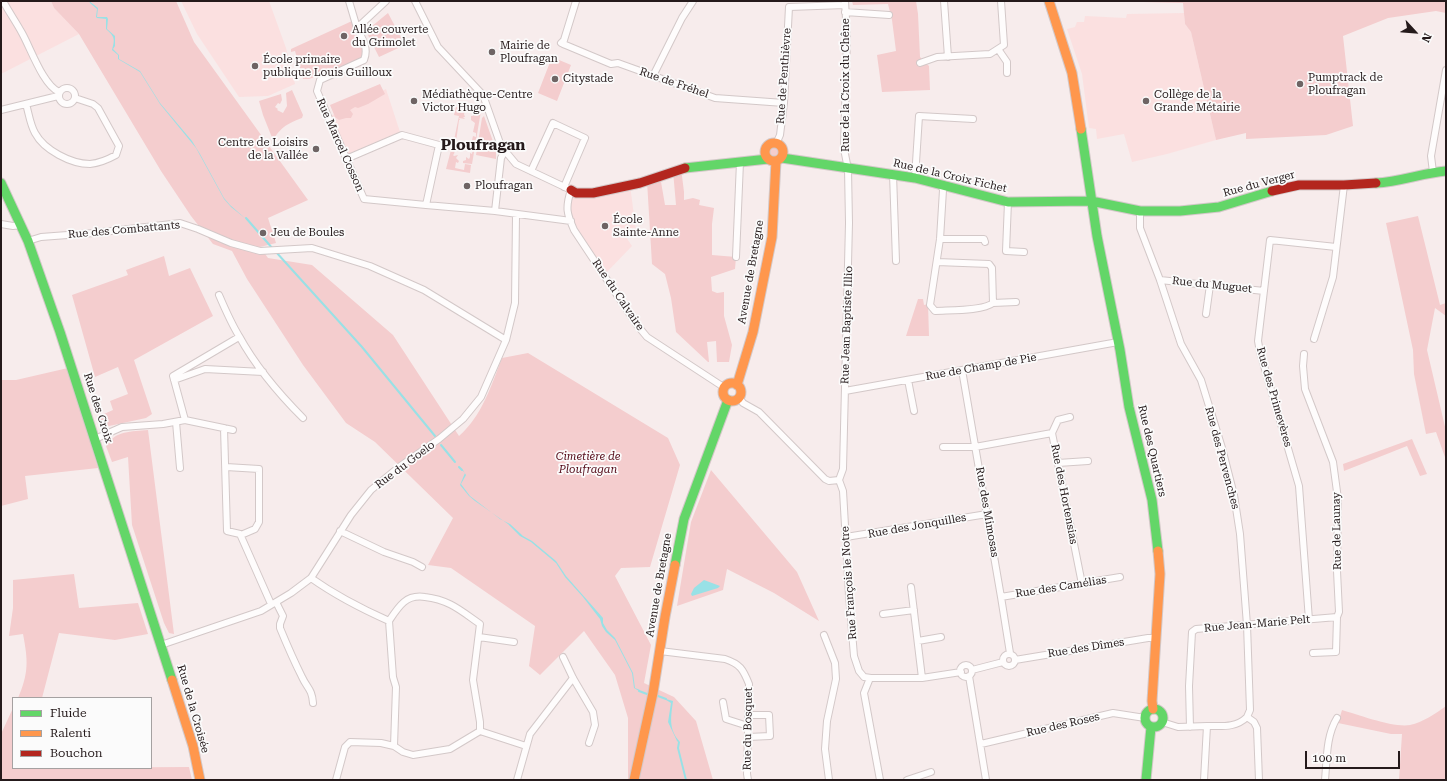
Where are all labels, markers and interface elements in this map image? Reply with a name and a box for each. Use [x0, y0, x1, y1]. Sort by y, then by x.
north arrow [1395, 12, 1435, 52]
street label: Rue de la Croix du Chêne [839, 18, 853, 152]
place label: Allée couverte du Grimolet [352, 23, 428, 49]
street label: Rue de Penthièvre [774, 27, 794, 125]
marker: Allée couverte du Grimolet [339, 31, 349, 41]
text: N [1419, 31, 1434, 44]
place label: Mairie de Ploufragan [500, 39, 558, 65]
marker: Mairie de Ploufragan [487, 47, 497, 57]
place label: École primaire publique Louis Guilloux [263, 53, 392, 79]
marker: École primaire publique Louis Guilloux [250, 61, 260, 71]
street label: Rue de Fréhel [638, 65, 710, 101]
place label: Pumptrack de Ploufragan [1308, 71, 1383, 97]
place label: Citystade [563, 72, 613, 86]
marker: Citystade [550, 74, 560, 84]
marker: Pumptrack de Ploufragan [1295, 79, 1305, 89]
place label: Médiathèque-Centre Victor Hugo [422, 88, 533, 114]
place label: Collège de la Grande Métairie [1154, 88, 1240, 114]
street label: Rue Marcel Cosson [313, 96, 367, 194]
marker: Médiathèque-Centre Victor Hugo [409, 96, 419, 106]
marker: Collège de la Grande Métairie [1141, 96, 1151, 106]
place label: Centre de Loisirs de la Vallée [218, 136, 308, 162]
district label: Ploufragan [441, 137, 525, 155]
marker: Centre de Loisirs de la Vallée [311, 144, 321, 154]
street label: Rue de la Croix Fichet [892, 156, 1008, 196]
street label: Rue du Verger [1222, 168, 1296, 200]
place label: Ploufragan [475, 179, 533, 193]
marker: Ploufragan [462, 181, 472, 191]
place label: École Sainte-Anne [613, 213, 679, 239]
street label: Rue des Combattants [68, 219, 180, 241]
street label: Avenue de Bretagne [735, 219, 767, 325]
marker: École Sainte-Anne [600, 221, 610, 231]
place label: Jeu de Boules [271, 226, 344, 240]
marker: Jeu de Boules [258, 228, 268, 238]
street label: Rue du Calvaire [589, 257, 647, 333]
street label: Rue Jean Baptiste Illio [838, 266, 856, 384]
street label: Rue du Muguet [1171, 274, 1253, 296]
street label: Rue des Primevères [1253, 346, 1295, 448]
street label: Rue de Champ de Pie [924, 351, 1038, 383]
street label: Rue des Croix [80, 371, 116, 445]
street label: Rue des Quartiers [1135, 404, 1169, 498]
street label: Rue des Pervenches [1202, 405, 1242, 511]
street label: Rue du Goelo [373, 438, 437, 492]
street label: Rue des Hortensias [1048, 443, 1080, 545]
park label: Cimetière de Ploufragan [556, 450, 620, 476]
street label: Rue des Mimosas [973, 466, 1001, 558]
street label: Rue de Launay [1330, 492, 1344, 570]
street label: Rue des Jonquilles [867, 511, 967, 541]
street label: Rue François le Notre [838, 526, 860, 640]
street label: Avenue de Bretagne [643, 532, 675, 638]
street label: Rue des Camélias [1014, 573, 1108, 601]
street label: Rue Jean-Marie Pelt [1203, 613, 1311, 635]
street label: Rue des Dîmes [1047, 635, 1125, 661]
street label: Rue de la Croisée [174, 663, 212, 755]
street label: Rue du Bosquet [741, 687, 755, 771]
legend [12, 697, 152, 769]
text: Fluide [50, 706, 87, 720]
street label: Rue des Roses [1025, 710, 1101, 740]
text: Ralenti [50, 726, 91, 740]
scale bar [1307, 743, 1402, 769]
text: Bouchon [50, 746, 103, 760]
text: 100 m [1312, 751, 1346, 765]

